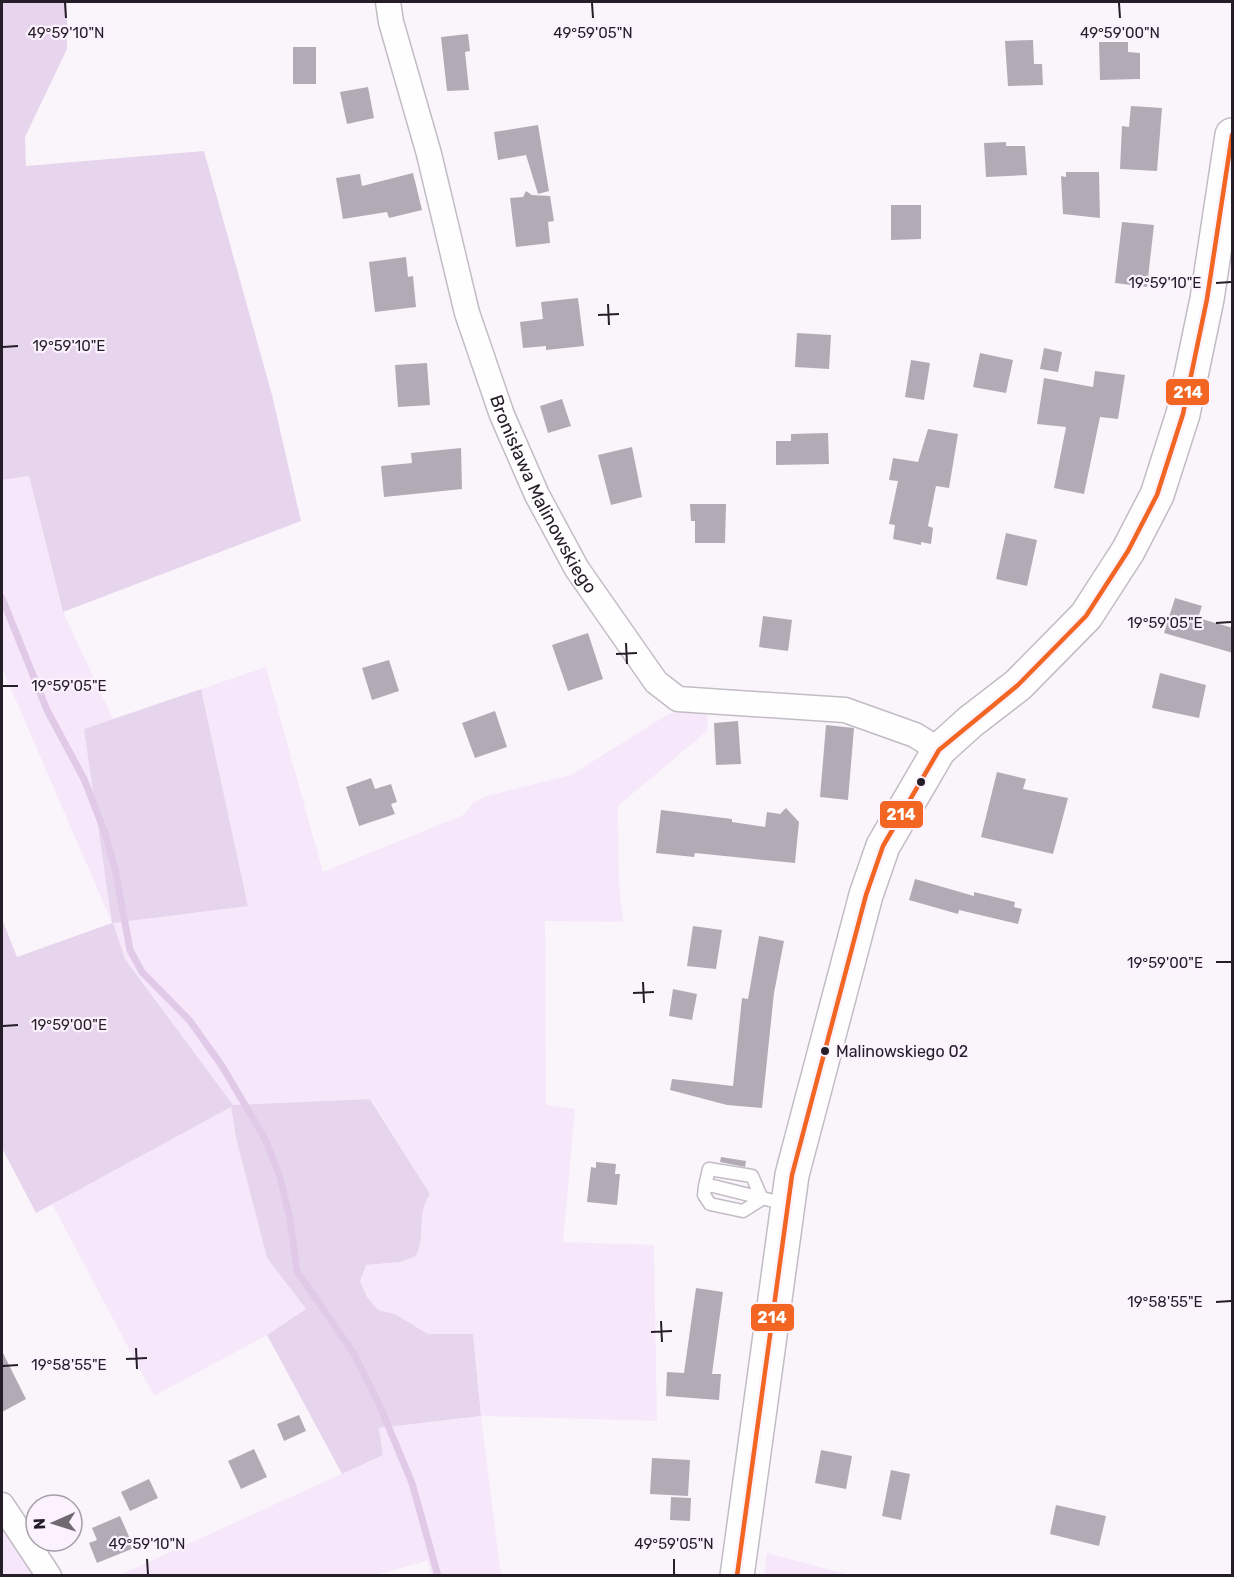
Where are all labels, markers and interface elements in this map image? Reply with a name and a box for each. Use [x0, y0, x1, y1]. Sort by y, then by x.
text: 49°59'10"N [28, 24, 104, 42]
text: 49°59'05"N [553, 24, 633, 42]
text: 49°59'00"N [1080, 24, 1160, 42]
text: 19°59'10"E [1129, 274, 1201, 292]
text: 19°59'10"E [33, 337, 105, 355]
line badge: 214 [1165, 378, 1210, 406]
text: 214 [1173, 383, 1203, 402]
street label: Bronisława Malinowskiego [485, 392, 602, 598]
text: 19°59'05"E [1127, 614, 1203, 632]
text: 19°59'05"E [31, 677, 107, 695]
unlabelled marker [915, 776, 927, 788]
line badge: 214 [879, 800, 924, 829]
text: 214 [886, 805, 916, 824]
text: 19°59'00"E [1127, 954, 1203, 972]
text: 19°59'00"E [31, 1016, 107, 1034]
place label: Malinowskiego 02 [836, 1042, 968, 1061]
marker: Malinowskiego 02 [819, 1045, 831, 1057]
text: 19°58'55"E [1127, 1293, 1203, 1311]
line badge: 214 [750, 1303, 795, 1332]
text: 214 [757, 1308, 787, 1327]
text: 19°58'55"E [31, 1356, 107, 1374]
north arrow [24, 1493, 84, 1553]
text: N [30, 1518, 49, 1530]
text: 49°59'10"N [109, 1535, 185, 1553]
text: 49°59'05"N [634, 1535, 714, 1553]

